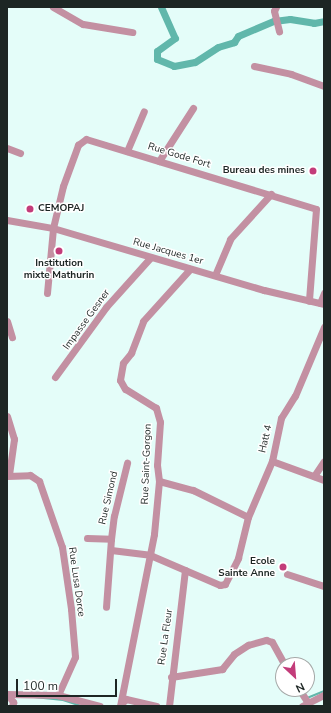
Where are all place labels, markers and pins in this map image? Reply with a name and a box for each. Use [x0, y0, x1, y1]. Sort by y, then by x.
place label: Bureau des mines [223, 165, 305, 177]
marker: Bureau des mines [308, 166, 318, 176]
place label: CEMOPAJ [38, 203, 84, 215]
marker: CEMOPAJ [25, 204, 35, 214]
marker: Institution mixte Mathurin [54, 246, 64, 256]
place label: Institution mixte Mathurin [24, 257, 94, 280]
place label: Ecole Sainte Anne [218, 555, 275, 578]
marker: Ecole Sainte Anne [278, 562, 288, 572]

